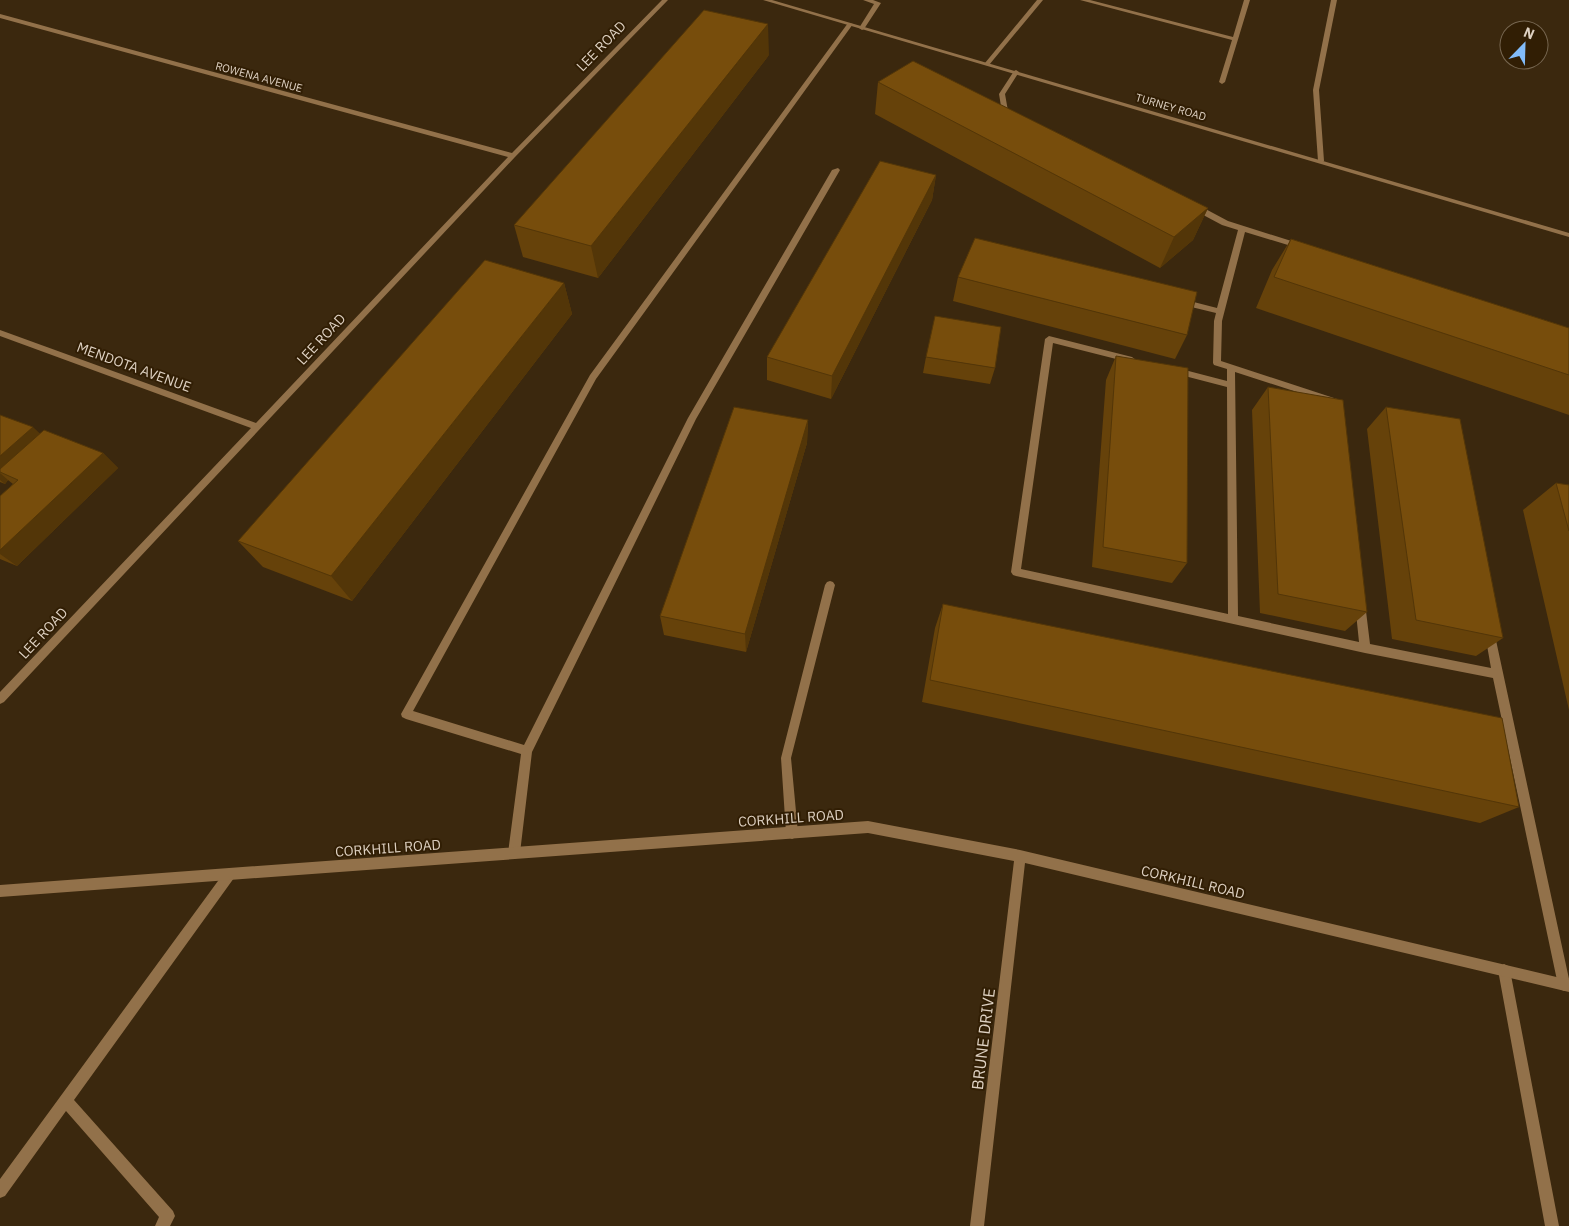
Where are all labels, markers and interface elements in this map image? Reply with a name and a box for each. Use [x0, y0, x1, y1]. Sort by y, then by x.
street label: LEE ROAD [572, 17, 630, 75]
north arrow [1499, 20, 1549, 70]
text: N [1521, 23, 1537, 43]
street label: ROWENA AVENUE [214, 59, 304, 95]
street label: TURNEY ROAD [1134, 90, 1208, 124]
street label: LEE ROAD [293, 310, 349, 368]
street label: MENDOTA AVENUE [74, 338, 194, 396]
street label: LEE ROAD [15, 604, 71, 662]
street label: CORKHILL ROAD [738, 805, 844, 831]
street label: CORKHILL ROAD [335, 835, 441, 861]
street label: CORKHILL ROAD [1139, 861, 1247, 903]
street label: BRUNE DRIVE [967, 987, 999, 1091]

